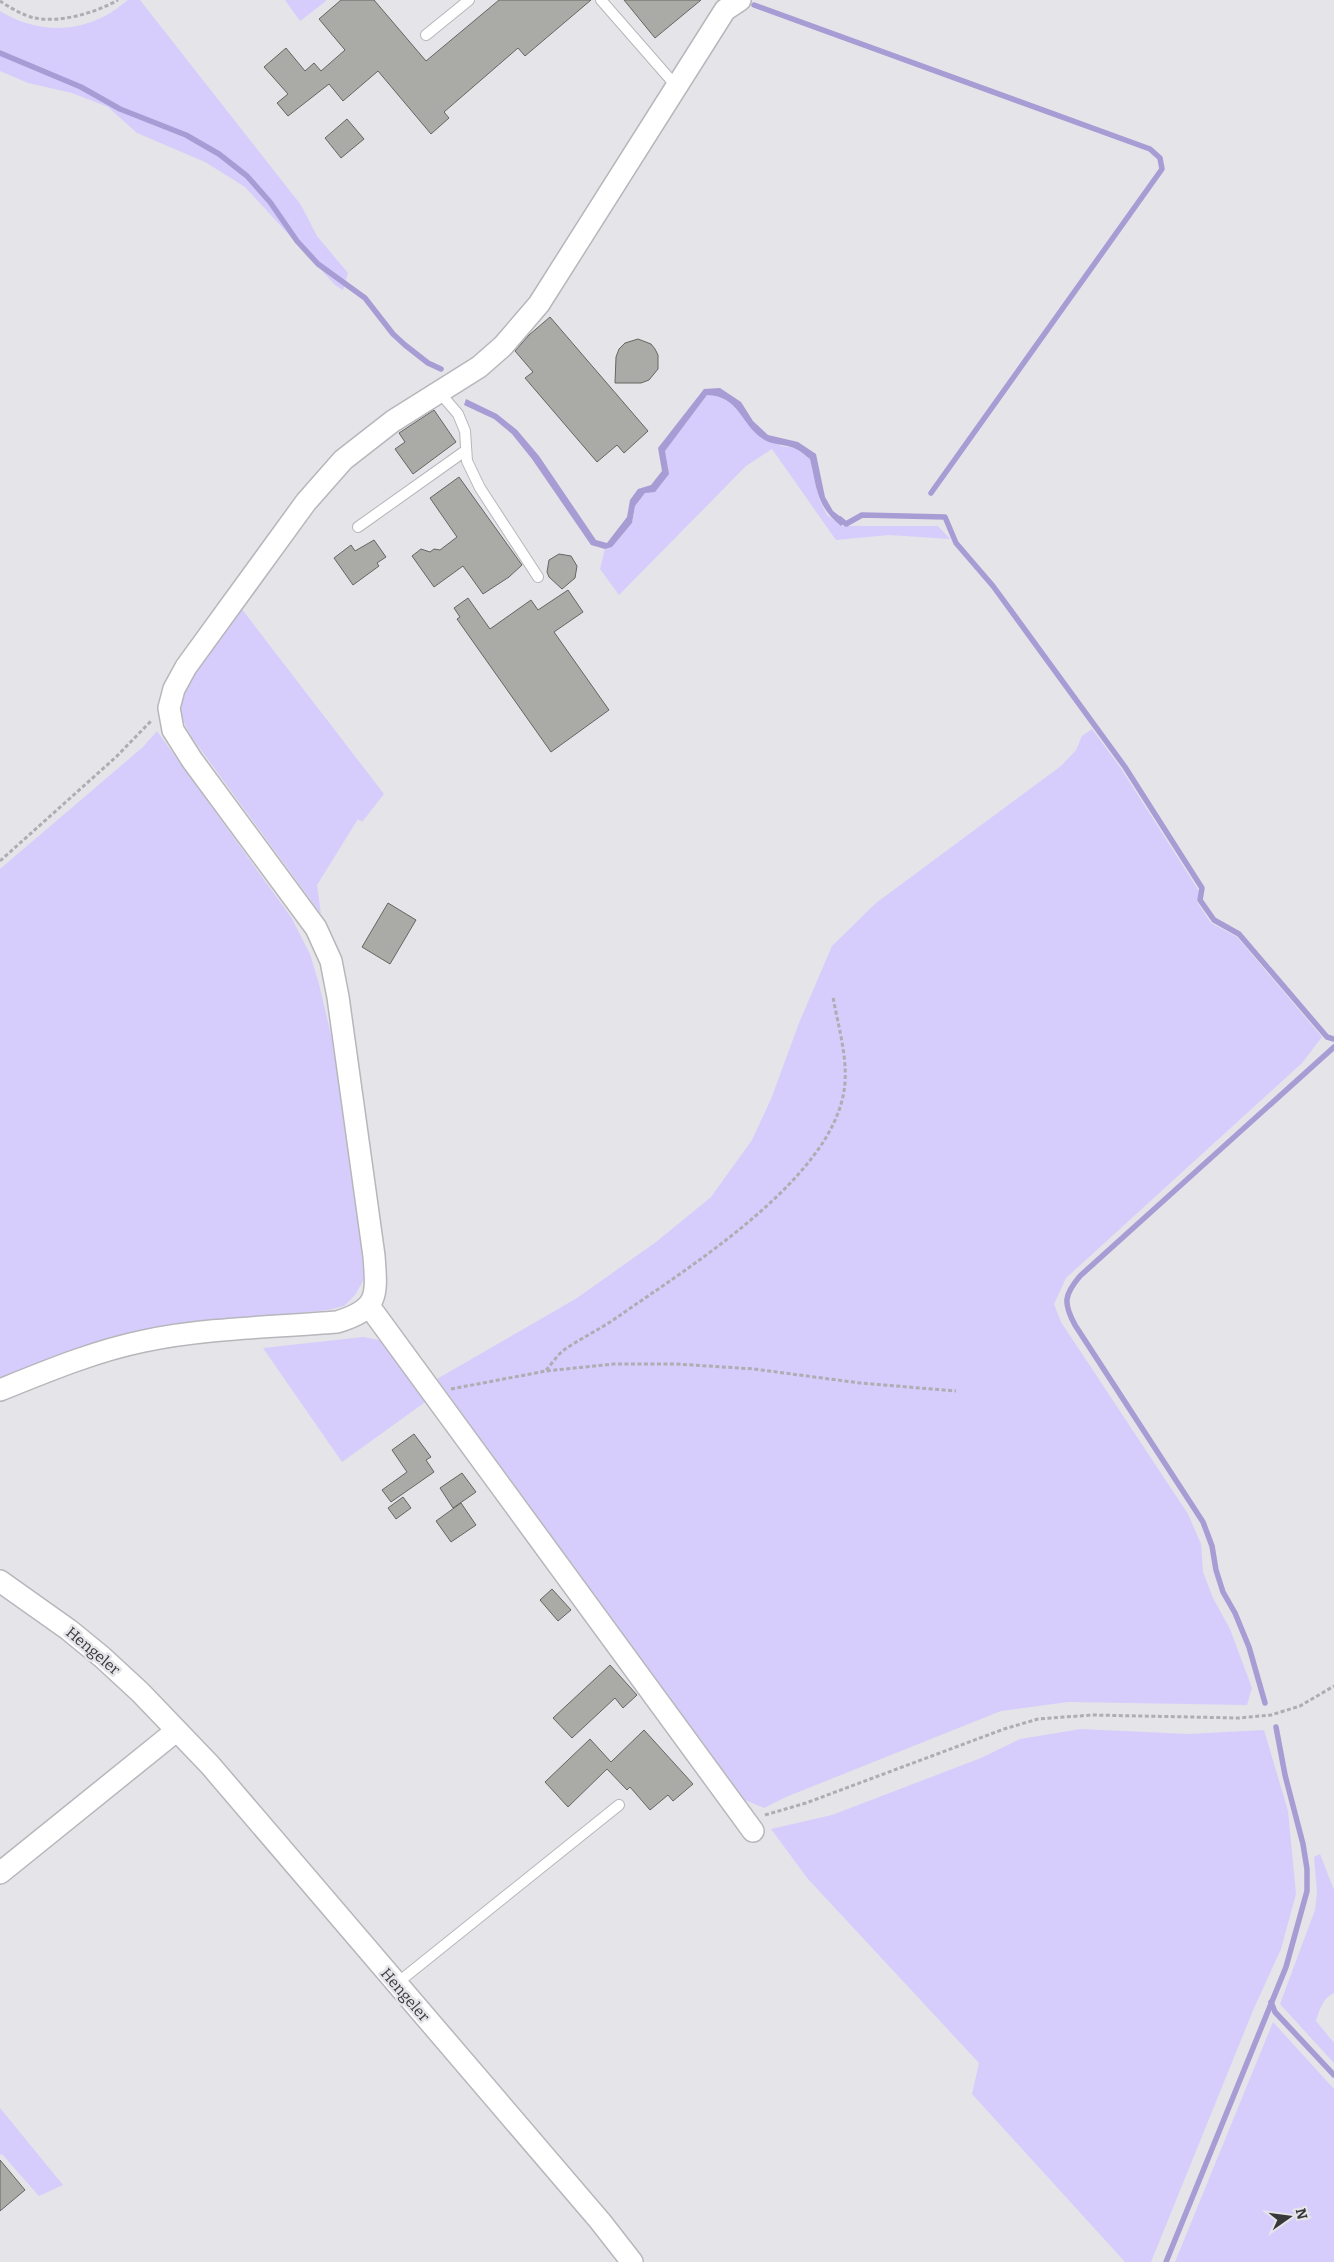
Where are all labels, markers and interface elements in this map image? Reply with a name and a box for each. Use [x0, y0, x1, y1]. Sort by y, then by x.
street label: Hengeler [62, 1623, 124, 1679]
street label: Hengeler [377, 1965, 433, 2026]
north arrow [1264, 2192, 1314, 2242]
text: N [1292, 2207, 1311, 2221]

